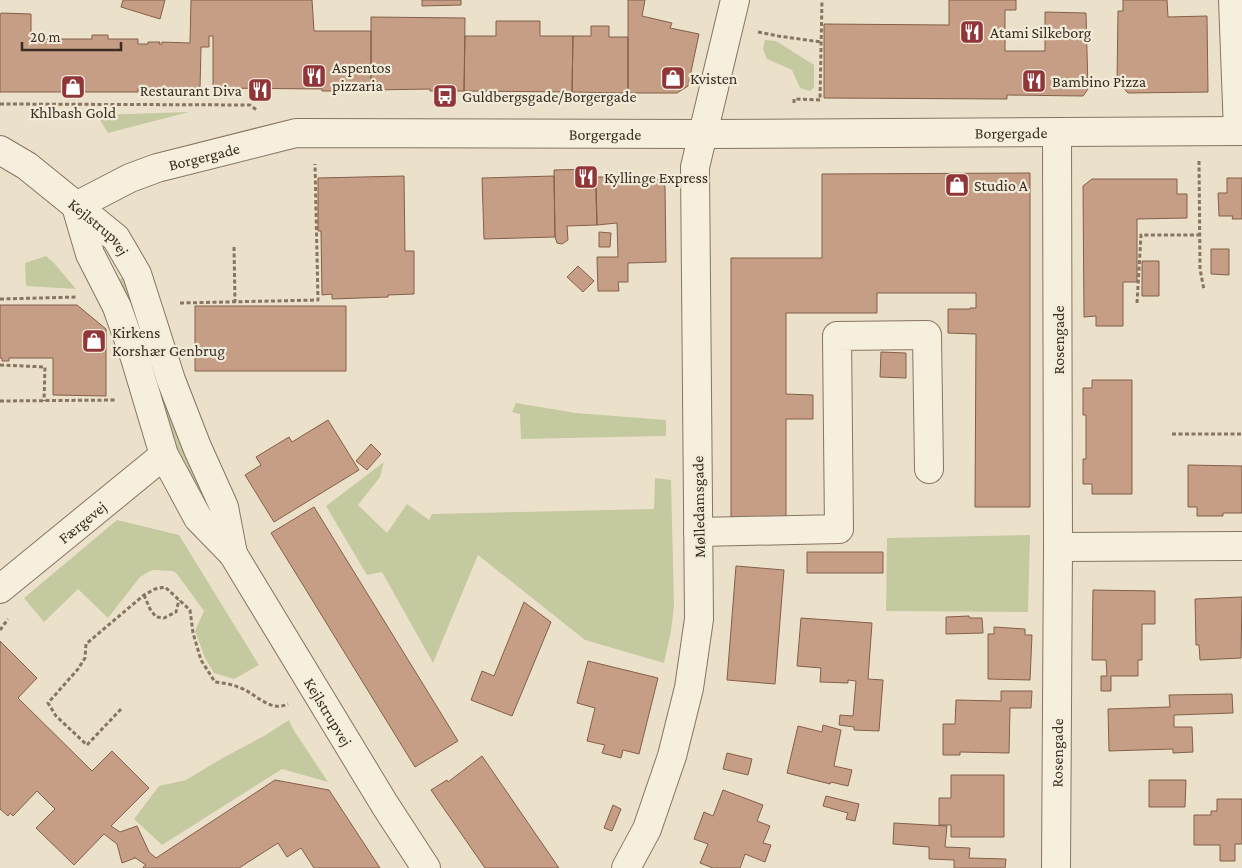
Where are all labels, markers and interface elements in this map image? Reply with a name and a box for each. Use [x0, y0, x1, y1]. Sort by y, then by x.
restaurant icon: Atami Silkeborg [959, 19, 985, 45]
scale bar [22, 20, 121, 52]
place label: Atami Silkeborg [990, 24, 1092, 42]
text: 20 m [30, 29, 61, 45]
place label: Aspentos pizzaria [332, 59, 391, 95]
restaurant icon: Aspentos pizzaria [301, 63, 327, 89]
shop icon: Kvisten [660, 65, 686, 91]
restaurant icon: Bambino Pizza [1021, 68, 1047, 94]
place label: Kvisten [690, 70, 738, 87]
place label: Bambino Pizza [1052, 73, 1147, 90]
shop icon: Khlbash Gold [60, 74, 86, 100]
restaurant icon: Restaurant Diva [247, 77, 273, 103]
place label: Restaurant Diva [140, 82, 243, 99]
bus stop icon: Guldbergsgade/Borgergade [432, 83, 458, 109]
place label: Guldbergsgade/Borgergade [462, 88, 636, 106]
place label: Khlbash Gold [30, 104, 117, 121]
street label: Borgergade [975, 124, 1047, 142]
street label: Borgergade [569, 126, 641, 144]
street label: Borgergade [167, 140, 241, 174]
restaurant icon: Kyllinge Express [573, 164, 599, 190]
place label: Kyllinge Express [604, 169, 708, 187]
shop icon: Studio A [944, 172, 970, 198]
place label: Studio A [974, 177, 1029, 194]
street label: Kejlstrupvej [65, 195, 132, 259]
street label: Rosengade [1050, 305, 1068, 375]
place label: Kirkens Korshær Genbrug [112, 324, 225, 360]
shop icon: Kirkens Korshær Genbrug [81, 328, 107, 354]
street label: Mølledamsgade [689, 456, 709, 558]
street label: Færgevej [55, 498, 110, 547]
street label: Kejlstrupvej [301, 675, 355, 750]
street label: Rosengade [1049, 718, 1067, 788]

